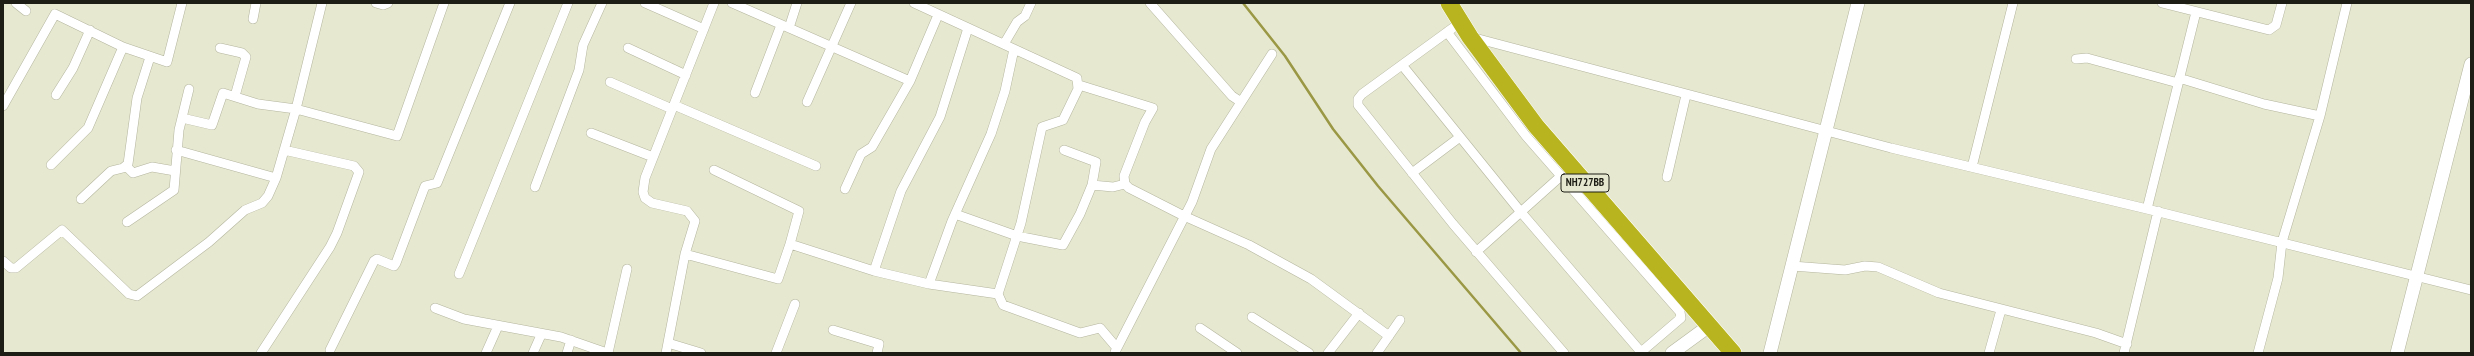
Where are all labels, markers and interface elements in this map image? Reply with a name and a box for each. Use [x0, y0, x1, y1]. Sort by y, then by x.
road number: NH727BB [1561, 174, 1609, 192]

